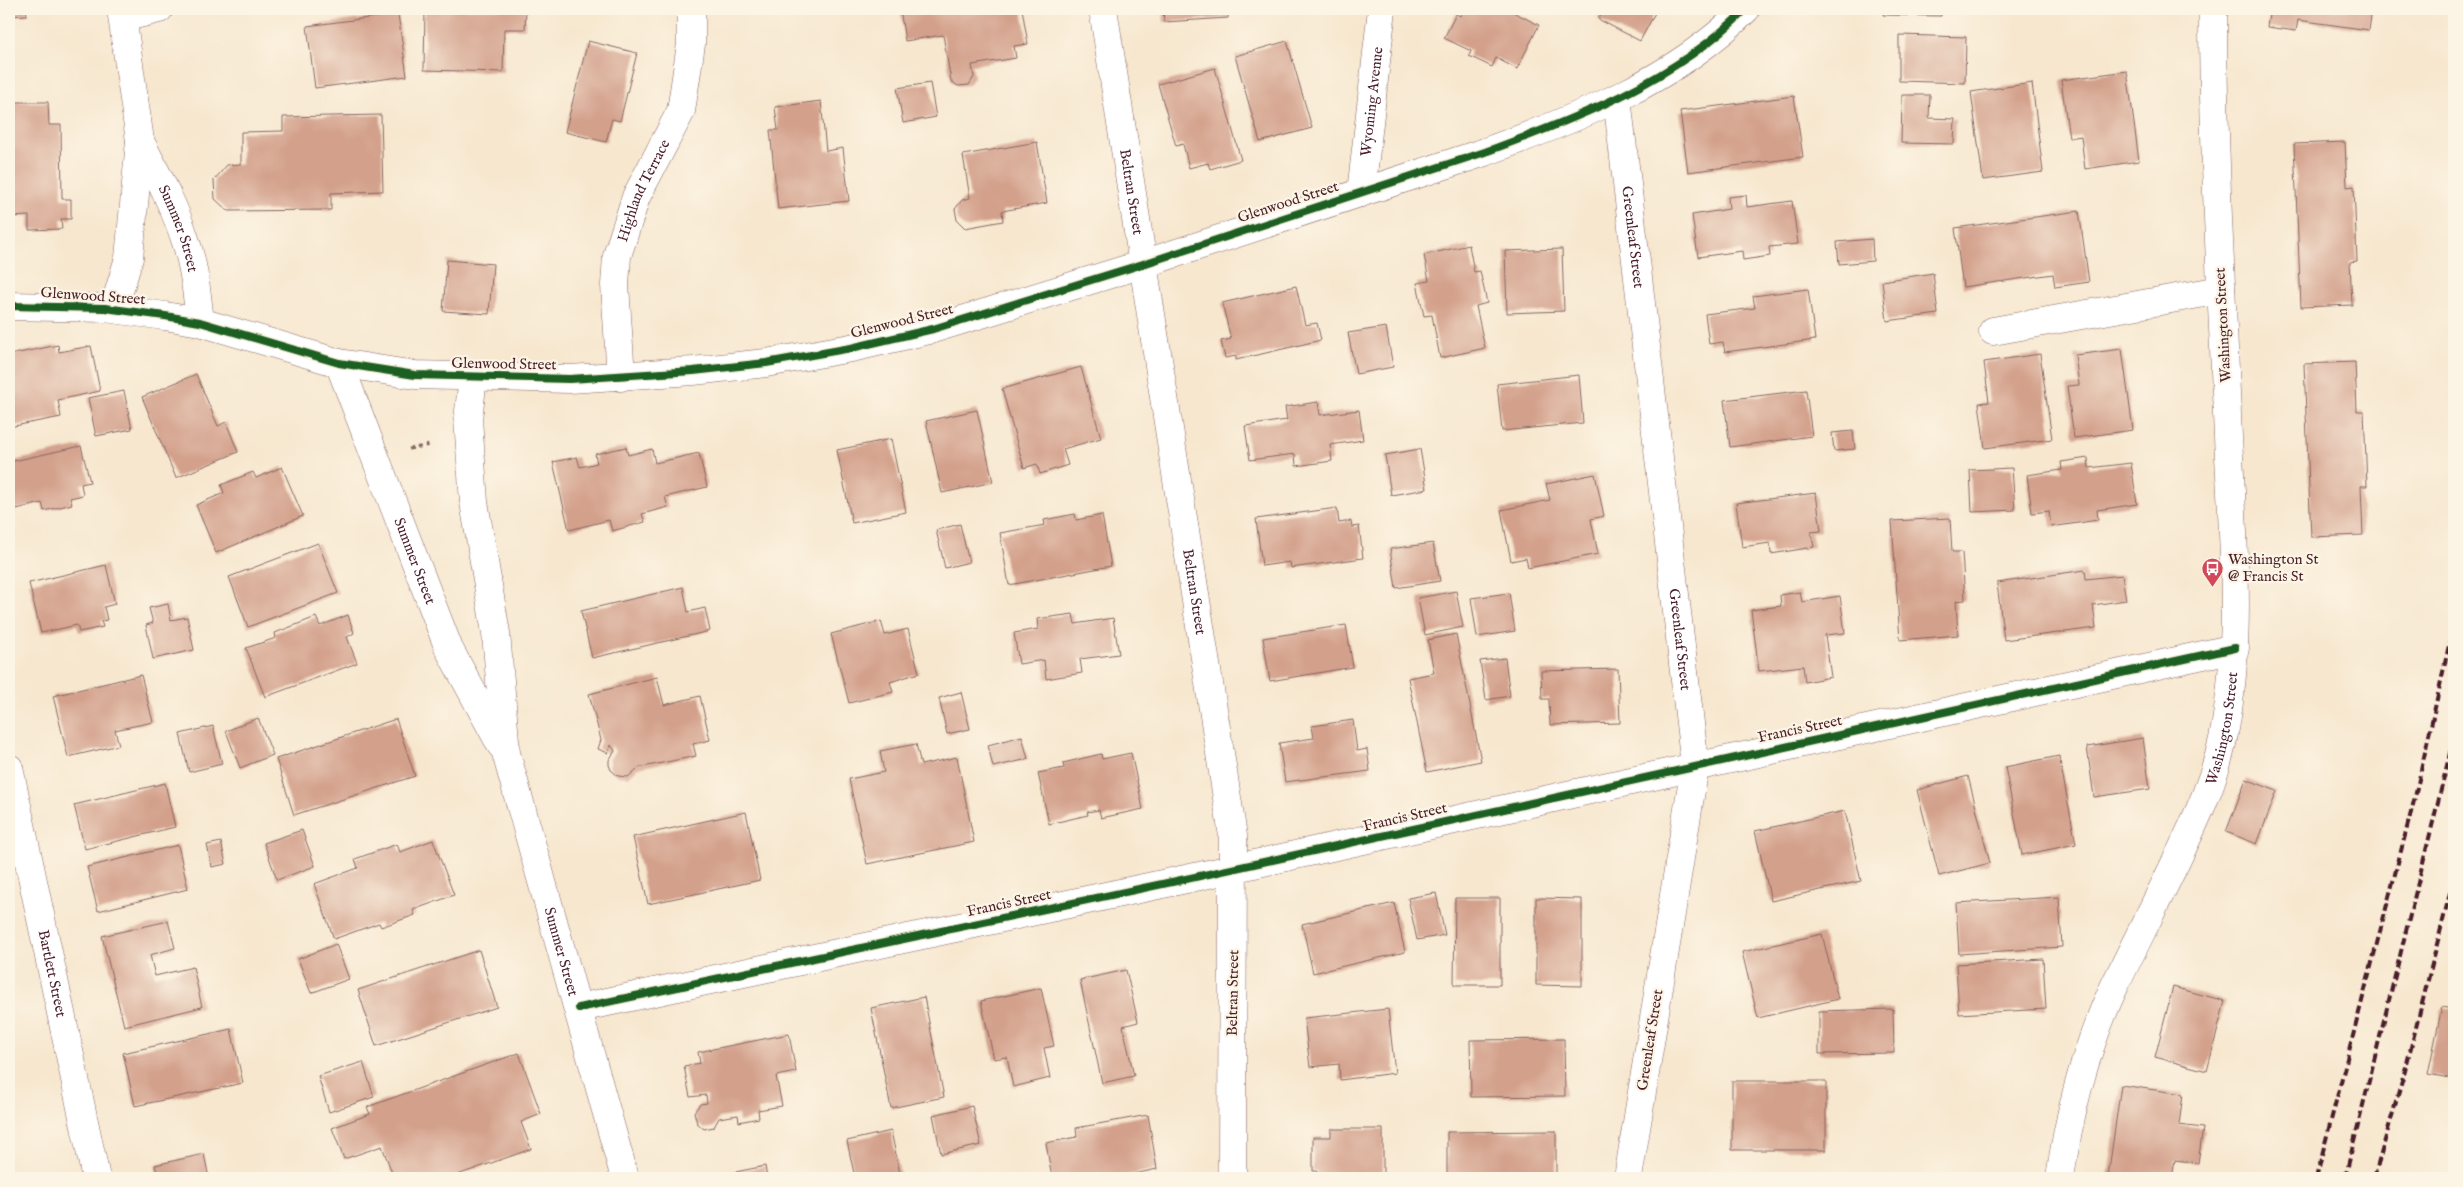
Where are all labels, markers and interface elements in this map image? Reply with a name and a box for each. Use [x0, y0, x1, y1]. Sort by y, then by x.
street label: Wyoming Avenue [1356, 46, 1387, 157]
street label: Highland Terrace [613, 136, 674, 244]
street label: Beltran Street [1116, 147, 1148, 236]
street label: Glenwood Street [1235, 177, 1341, 227]
street label: Summer Street [154, 182, 203, 274]
street label: Greenleaf Street [1618, 185, 1649, 289]
street label: Washington Street [2211, 267, 2235, 383]
street label: Glenwood Street [40, 283, 146, 309]
street label: Glenwood Street [849, 299, 955, 343]
street label: Glenwood Street [451, 354, 557, 374]
street label: Summer Street [390, 515, 440, 607]
street label: Beltran Street [1179, 548, 1211, 636]
place label: Washington St @ Francis St [2228, 550, 2319, 586]
bus stop icon: Washington St @ Francis St [2200, 556, 2224, 587]
street label: Greenleaf Street [1665, 587, 1696, 691]
street label: Washington Street [2201, 671, 2242, 787]
street label: Francis Street [1756, 711, 1844, 747]
street label: Francis Street [1361, 798, 1449, 836]
street label: Francis Street [965, 885, 1053, 921]
street label: Summer Street [540, 905, 583, 998]
street label: Bartlett Street [34, 928, 71, 1019]
street label: Beltran Street [1223, 950, 1243, 1036]
street label: Greenleaf Street [1633, 988, 1667, 1092]

